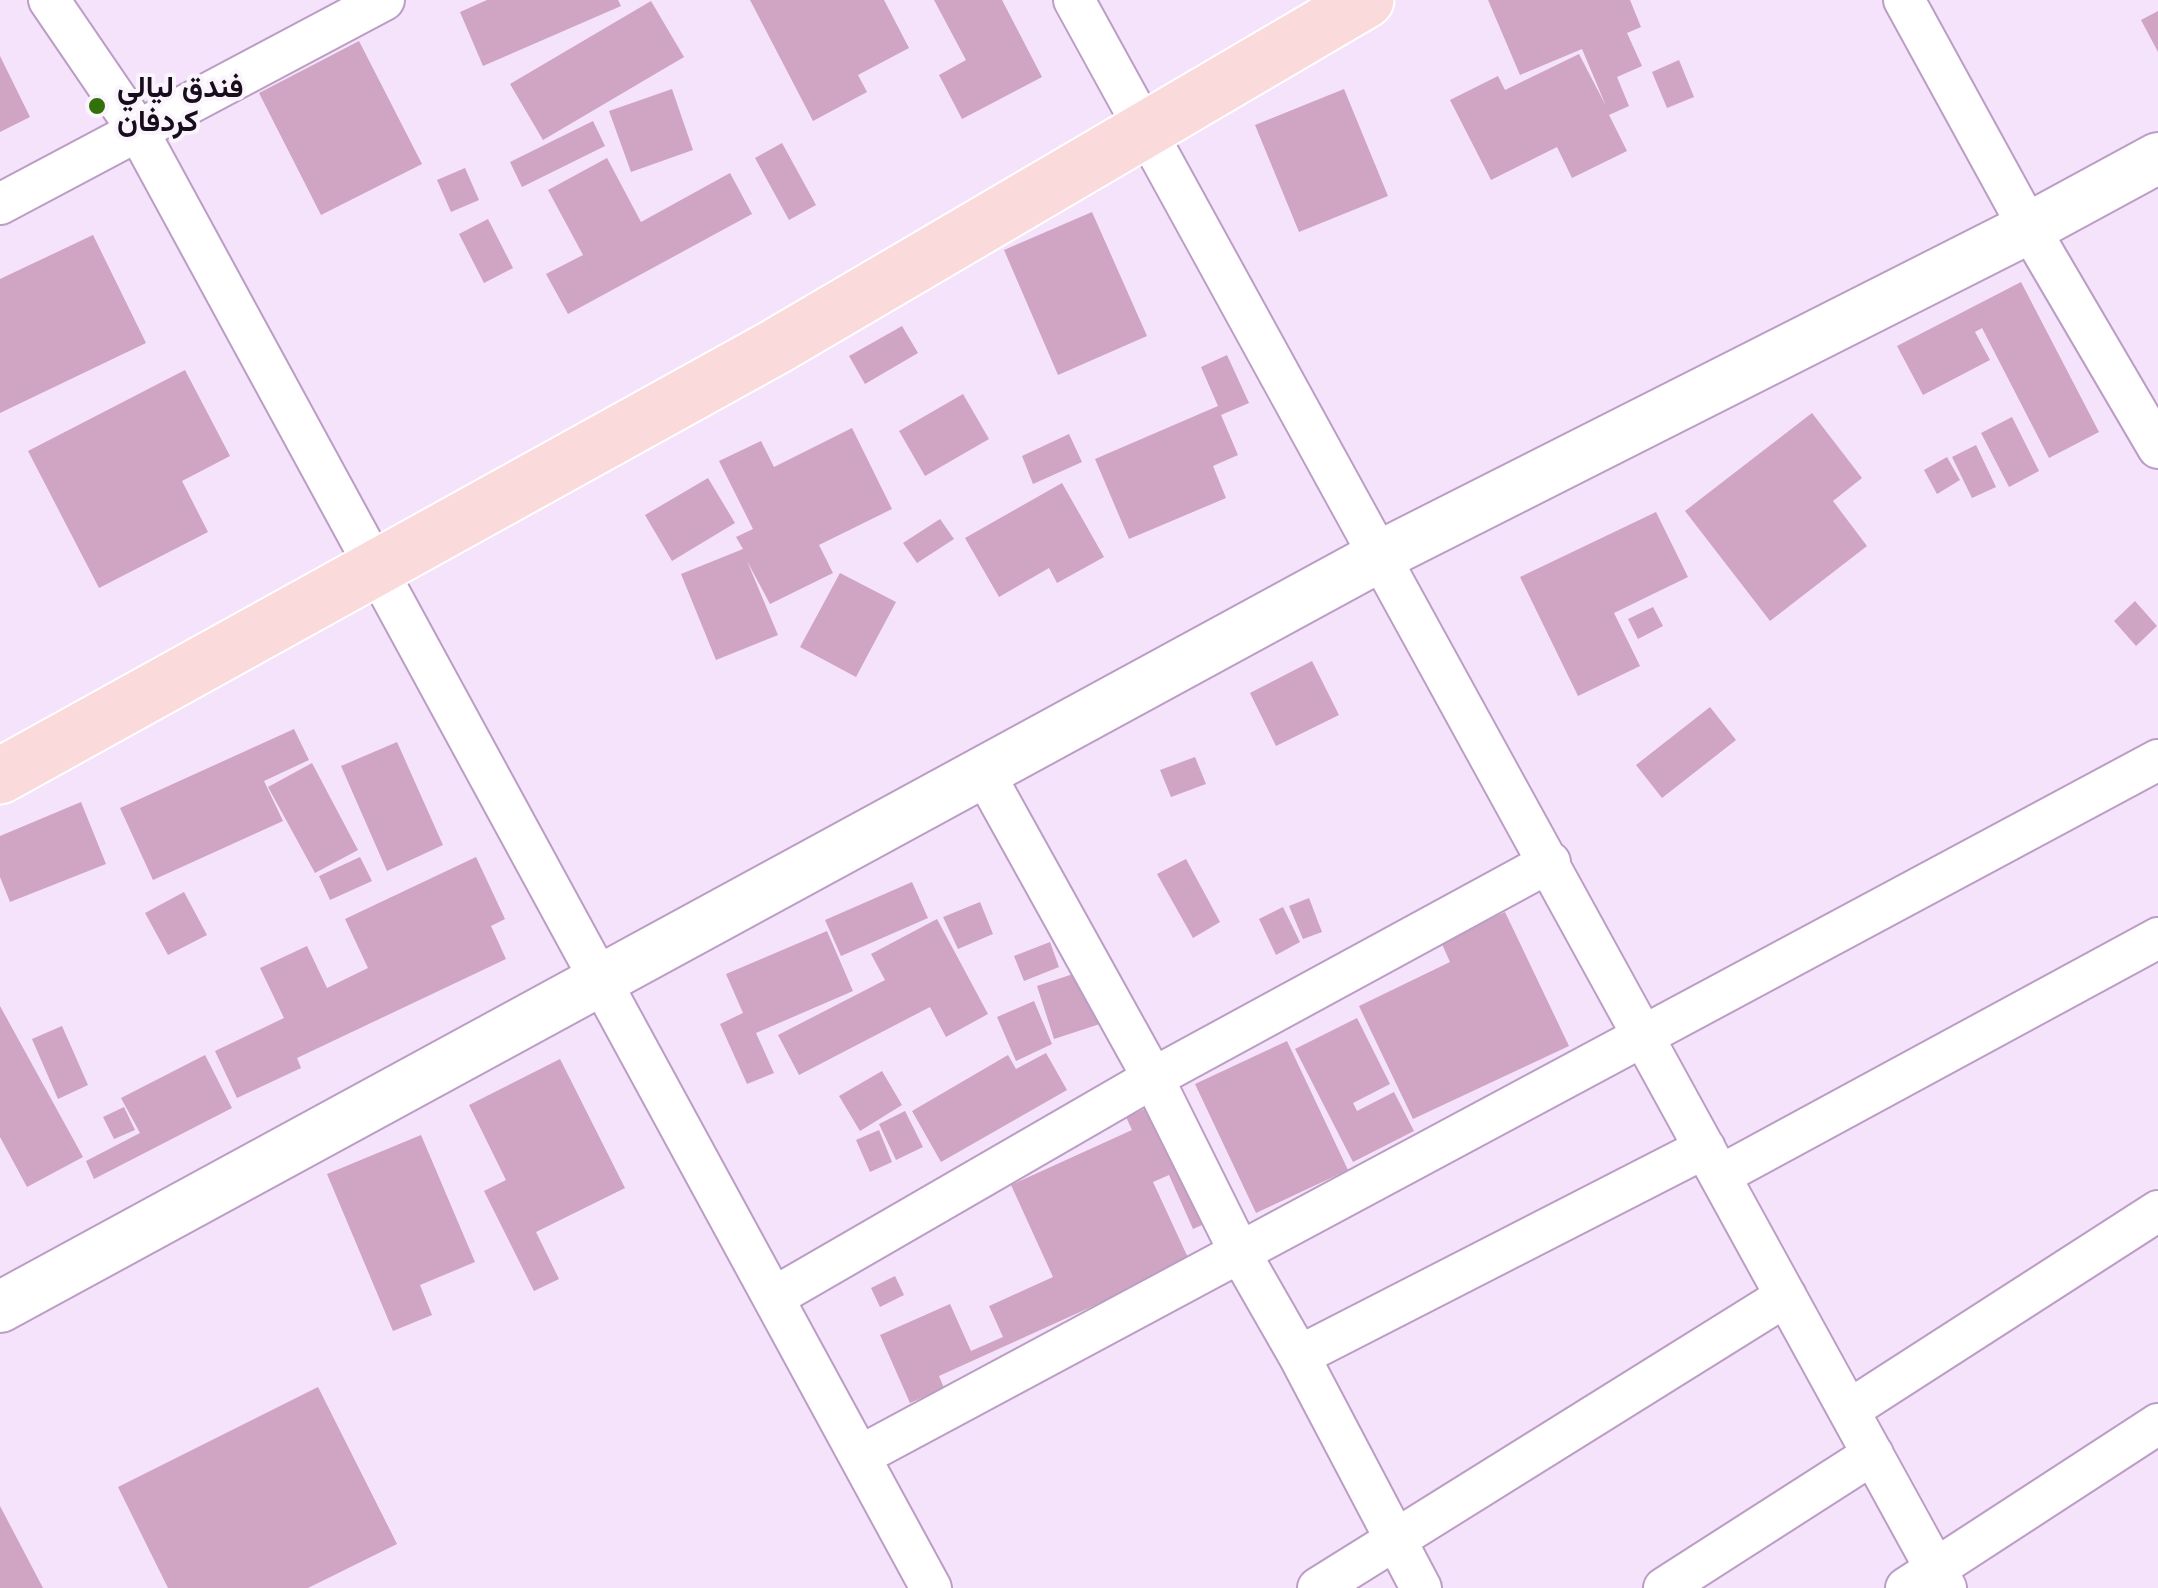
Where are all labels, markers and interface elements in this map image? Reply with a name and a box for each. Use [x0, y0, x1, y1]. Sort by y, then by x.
place label: فندق ليالي كردفان [117, 71, 244, 142]
marker: فندق ليالي كردفان [86, 95, 108, 117]

